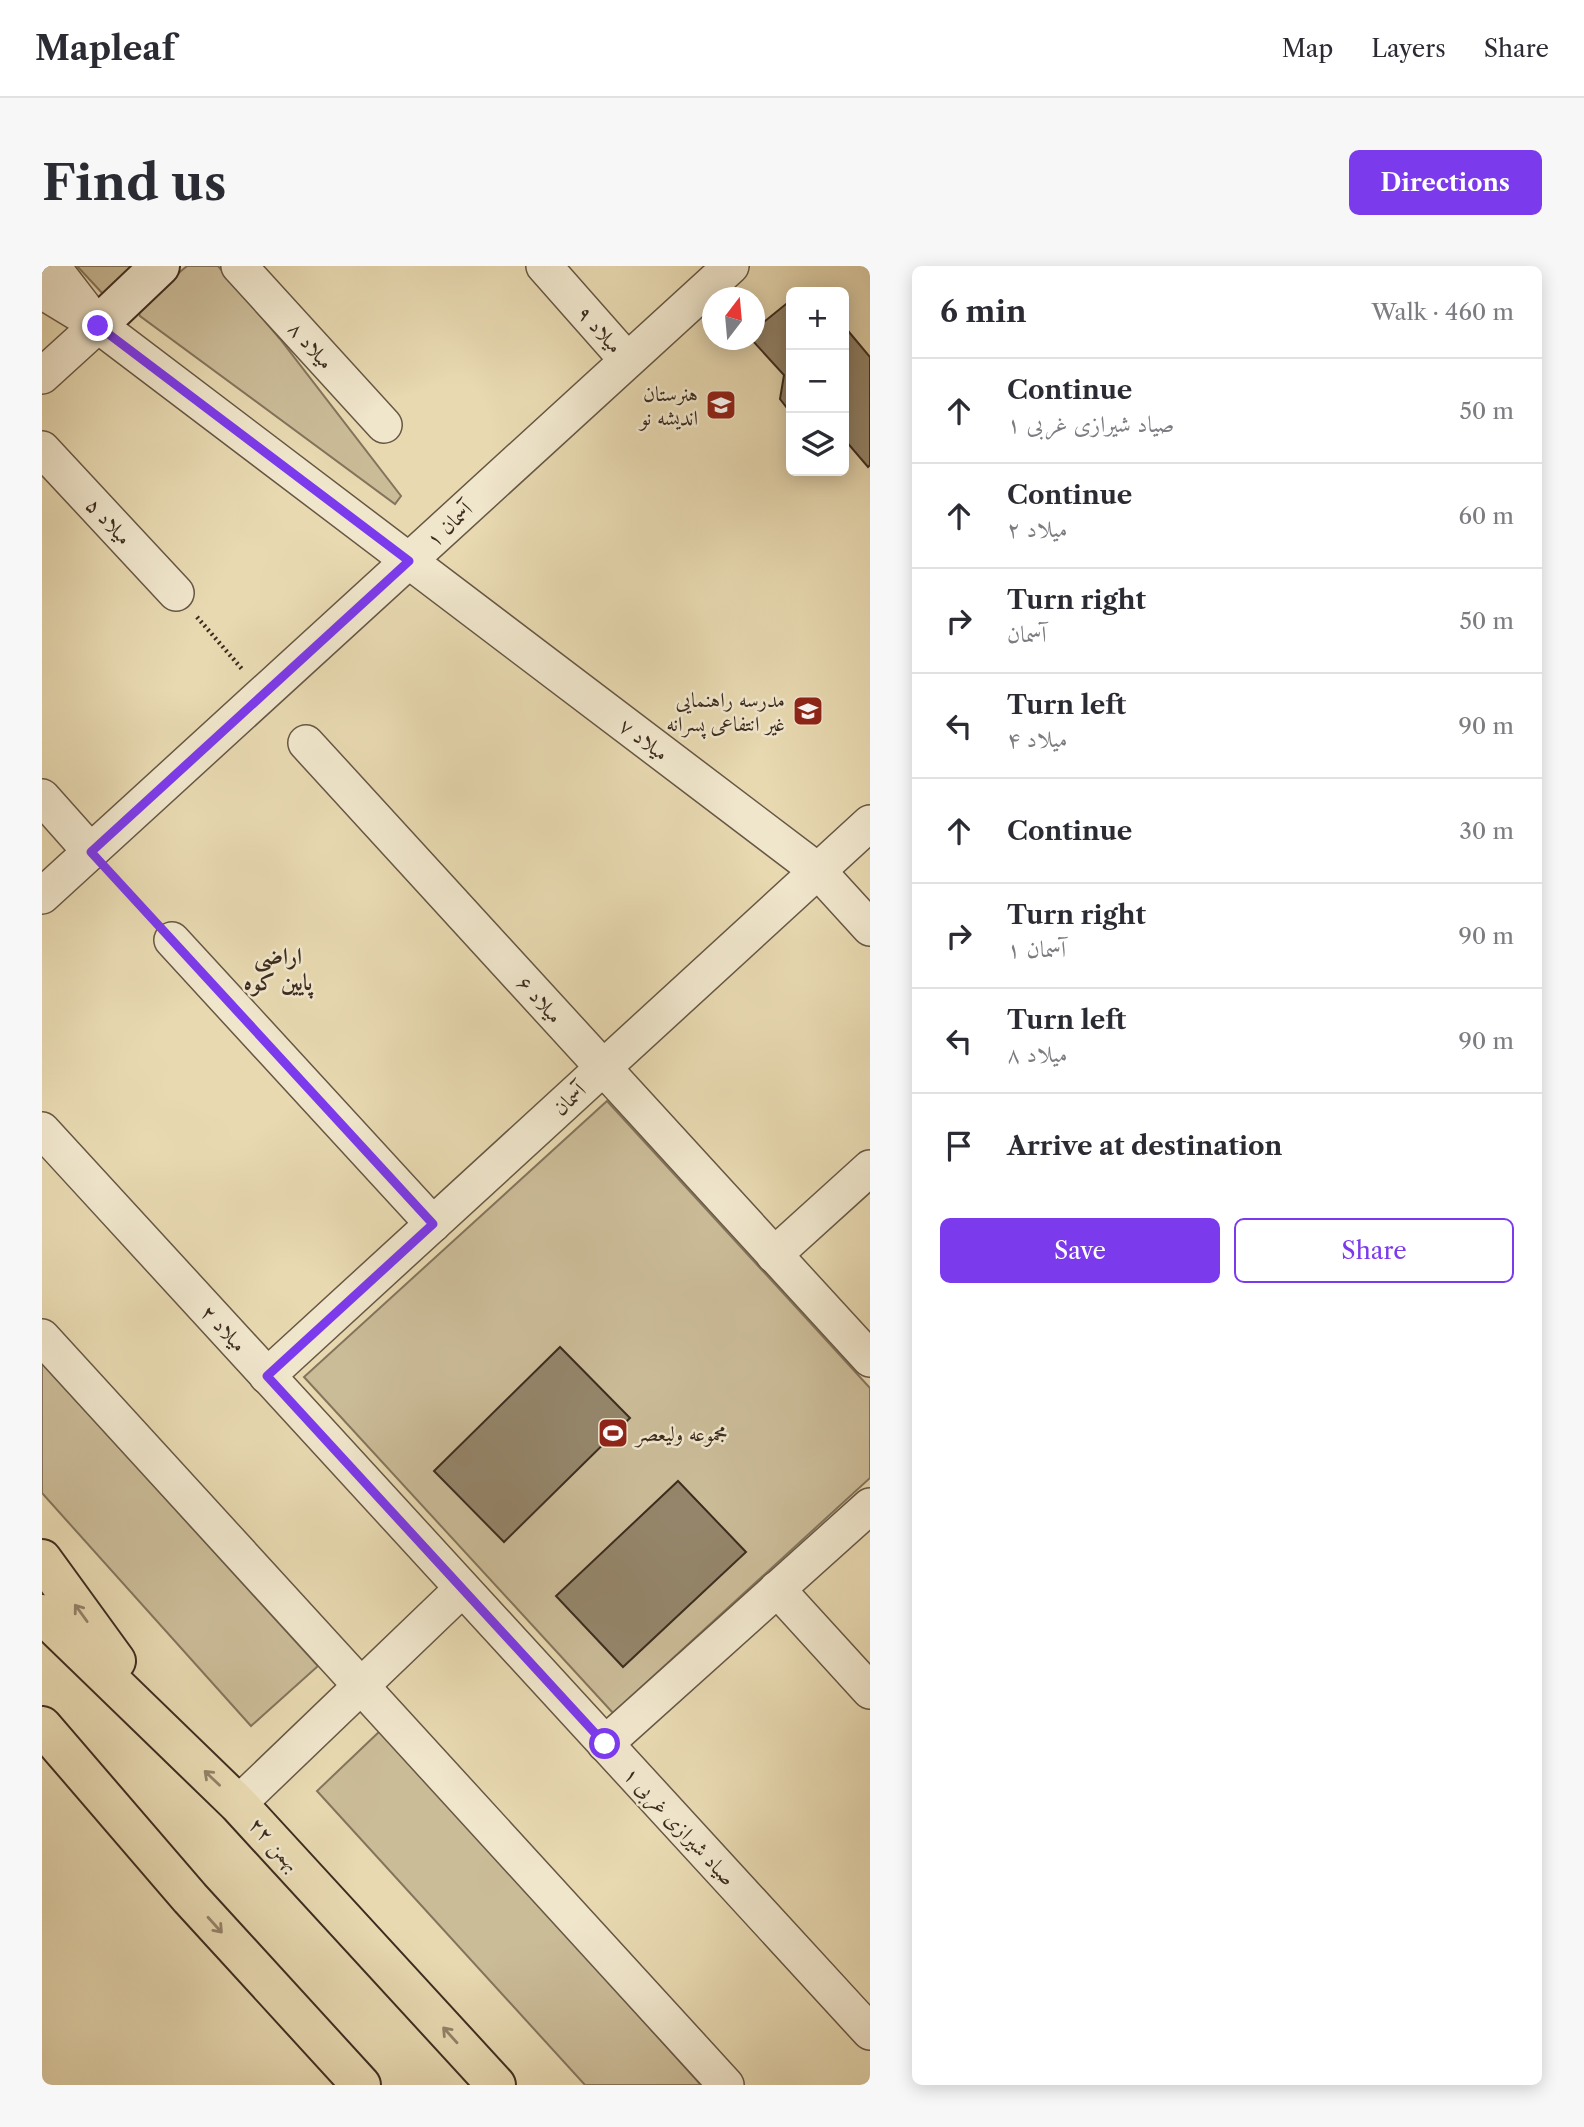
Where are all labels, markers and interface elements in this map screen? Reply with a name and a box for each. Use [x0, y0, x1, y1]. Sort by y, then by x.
text: Mapleaf [35, 28, 175, 69]
text: Map [1282, 34, 1333, 63]
text: Layers [1371, 34, 1446, 63]
text: Share [1484, 34, 1549, 63]
button: Directions [1349, 150, 1542, 215]
text: Find us [42, 152, 226, 213]
north arrow [702, 287, 765, 350]
map controls [786, 287, 849, 476]
button: + [786, 287, 849, 350]
text: 6 min [940, 293, 1027, 330]
text: Walk · 460 m [1371, 298, 1514, 326]
street label: میلاد ۹ [572, 300, 628, 358]
route end [82, 310, 113, 341]
street label: میلاد ۸ [283, 316, 339, 374]
button: − [786, 350, 849, 413]
text: Continue [1007, 374, 1132, 406]
place label: هنرستان اندیشه نو [638, 381, 698, 431]
school or university icon: هنرستان اندیشه نو [704, 388, 738, 422]
icon: ahead [940, 392, 978, 430]
text: 50 m [1459, 397, 1514, 425]
text: صیاد شیرازی غربی ۱ [1007, 410, 1174, 438]
button: layers [786, 413, 849, 476]
text: Continue [1007, 479, 1132, 511]
street label: میلاد ۵ [81, 492, 137, 550]
street label: آسمان ۱ [421, 495, 479, 552]
icon: ahead [940, 497, 978, 535]
text: 60 m [1458, 502, 1514, 530]
text: میلاد ۲ [1007, 515, 1067, 543]
text: Turn right [1007, 584, 1146, 616]
icon: right [940, 602, 978, 640]
text: 50 m [1459, 607, 1514, 635]
text: آسمان [1007, 620, 1046, 648]
place label: مدرسه راهنمایی غیر انتفاعی پسرانه [666, 687, 785, 739]
text: Turn left [1007, 689, 1126, 721]
school or university icon: مدرسه راهنمایی غیر انتفاعی پسرانه [791, 694, 825, 728]
icon: left [940, 707, 978, 745]
street label: میلاد ۷ [614, 712, 674, 766]
text: 90 m [1458, 712, 1514, 740]
text: میلاد ۴ [1007, 725, 1067, 753]
icon: ahead [940, 812, 978, 850]
text: Continue [1007, 815, 1132, 847]
text: 30 m [1459, 817, 1514, 845]
text: Turn right [1007, 899, 1146, 931]
icon: right [940, 917, 978, 955]
text: 90 m [1458, 922, 1514, 950]
text: آسمان ۱ [1007, 935, 1066, 963]
district label: اراضی پایین کوه [244, 942, 314, 999]
street label: میلاد ۶ [512, 970, 568, 1028]
text: Turn left [1007, 1004, 1126, 1036]
icon: left [940, 1022, 978, 1060]
text: 90 m [1458, 1027, 1514, 1055]
text: میلاد ۸ [1007, 1040, 1067, 1068]
street label: آسمان [547, 1076, 592, 1120]
icon: arrive [940, 1127, 978, 1165]
text: Arrive at destination [1007, 1130, 1282, 1162]
button: Save [940, 1218, 1220, 1283]
button: Share [1234, 1218, 1514, 1283]
street label: میلاد ۲ [196, 1299, 252, 1357]
sports icon: مجموعه ولیعصر [596, 1416, 630, 1450]
place label: مجموعه ولیعصر [634, 1421, 728, 1448]
one-way arrow [74, 1604, 89, 1623]
route start [589, 1728, 620, 1759]
street label: صیاد شیرازی غربی ۱ [617, 1762, 741, 1892]
one-way arrow [203, 1770, 220, 1787]
street label: ۲۲ بهمن [243, 1812, 306, 1877]
one-way arrow [207, 1916, 224, 1933]
one-way arrow [441, 2027, 458, 2044]

